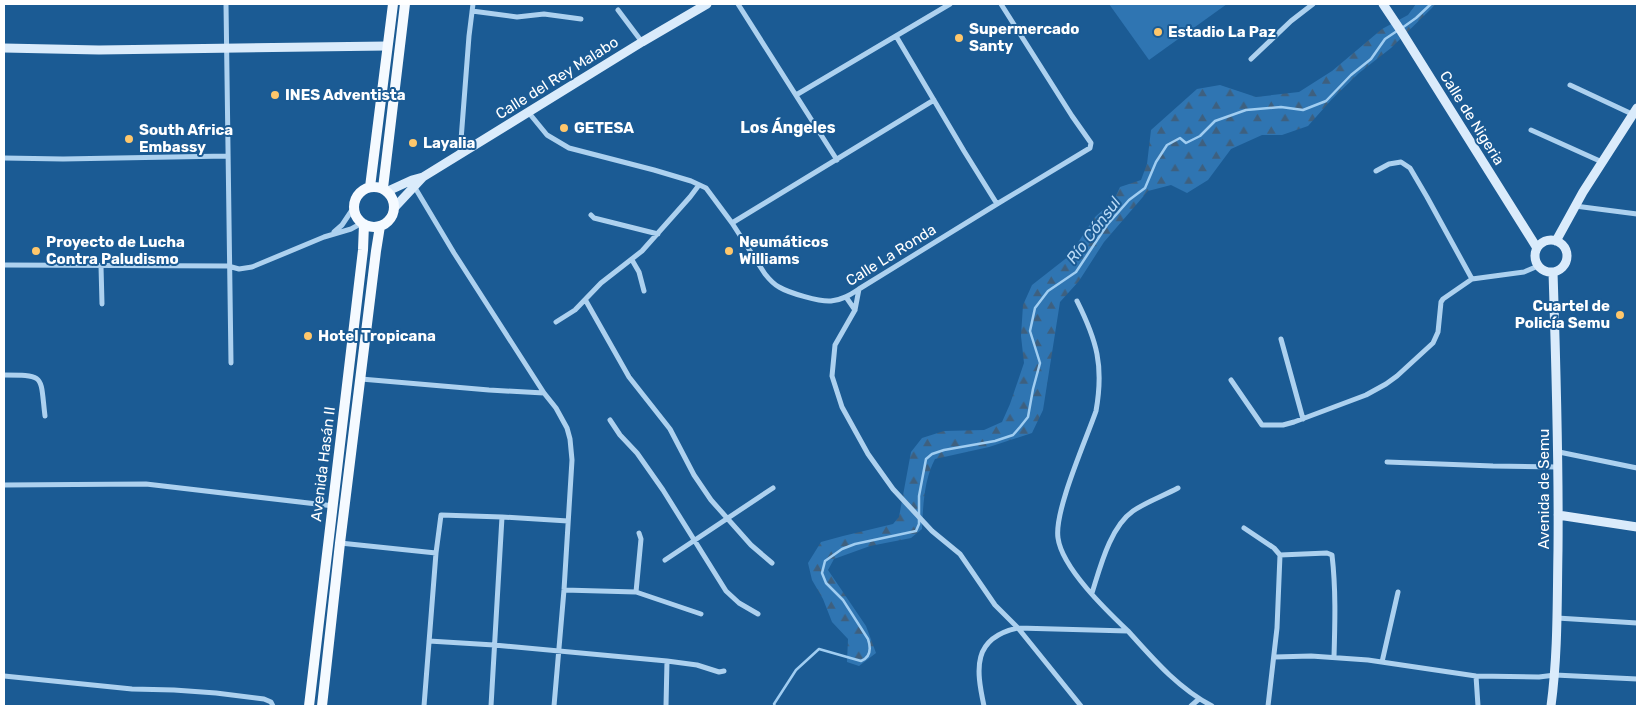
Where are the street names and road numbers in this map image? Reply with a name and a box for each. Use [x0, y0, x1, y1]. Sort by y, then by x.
street label: Calle del Rey Malabo [492, 33, 622, 123]
street label: Calle de Nigeria [1436, 68, 1508, 168]
street label: Calle La Ronda [843, 220, 939, 290]
street label: Avenida Hasán II [307, 406, 339, 522]
street label: Avenida de Semu [1535, 429, 1553, 549]

